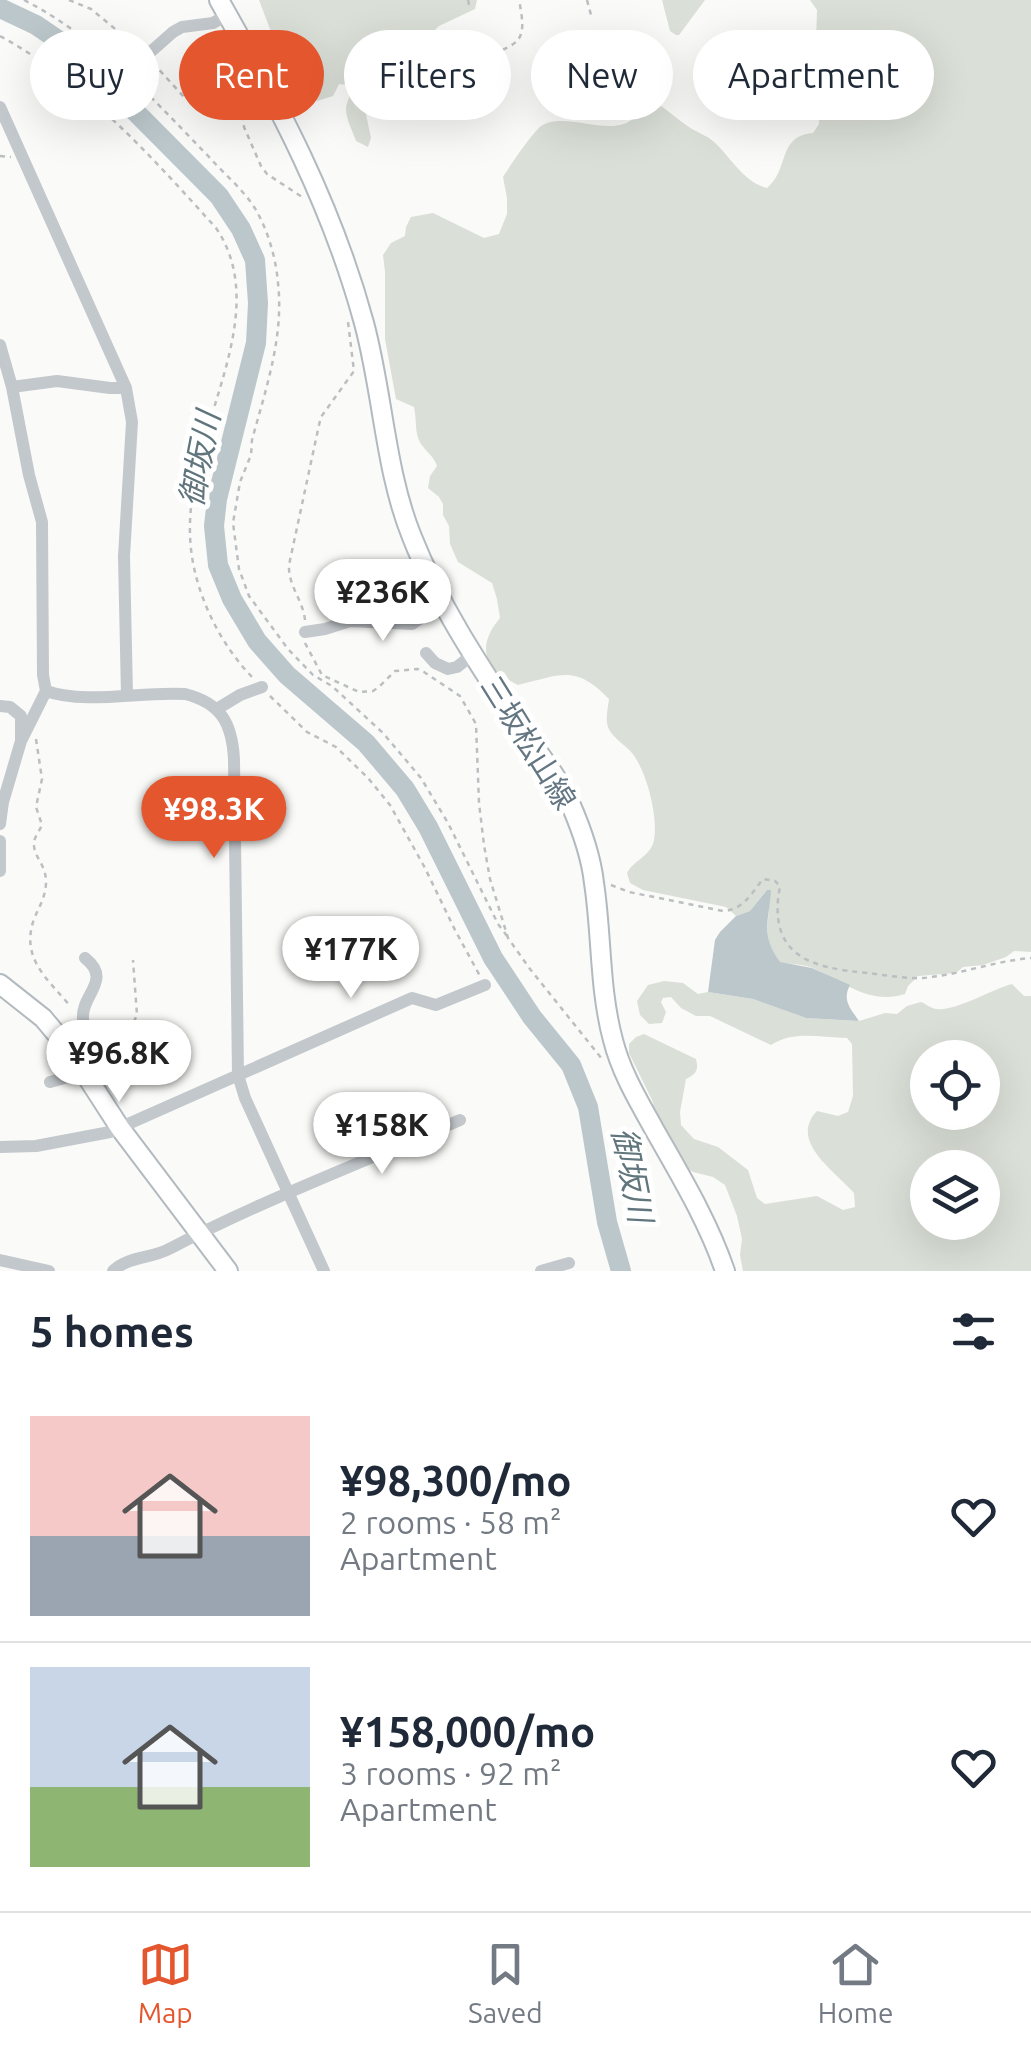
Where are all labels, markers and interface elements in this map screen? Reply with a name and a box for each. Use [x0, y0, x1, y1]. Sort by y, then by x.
chip: Buy [30, 30, 159, 120]
chip: Rent [179, 30, 324, 120]
chip: Filters [344, 30, 511, 120]
chip: New [531, 30, 673, 120]
chip: Apartment [693, 30, 934, 120]
water label: 御坂川 [172, 405, 226, 509]
pin: ¥236K [313, 559, 453, 644]
text: ¥236K [336, 573, 430, 609]
street label: 三坂松山線 [475, 670, 583, 815]
pin: ¥98.3K [133, 776, 295, 861]
text: ¥98.3K [163, 790, 265, 826]
pin: ¥177K [281, 916, 421, 1001]
text: ¥177K [304, 930, 398, 966]
pin: ¥96.8K [38, 1020, 200, 1105]
text: ¥96.8K [68, 1034, 170, 1070]
map controls [910, 1040, 1000, 1240]
button: locate [910, 1040, 1000, 1130]
pin: ¥158K [312, 1092, 452, 1177]
text: ¥158K [335, 1106, 429, 1142]
water label: 御坂川 [606, 1124, 660, 1228]
button: layers [910, 1150, 1000, 1240]
icon: filters [946, 1304, 1001, 1359]
text: 5 homes [30, 1308, 194, 1355]
icon: home [110, 1456, 230, 1576]
text: ¥98,300/mo [340, 1457, 572, 1504]
icon: heart [946, 1489, 1001, 1544]
text: 2 rooms · 58 m² [340, 1504, 561, 1540]
text: Apartment [340, 1540, 497, 1576]
icon: home [110, 1707, 230, 1827]
text: ¥158,000/mo [340, 1708, 595, 1755]
icon: heart [946, 1740, 1001, 1795]
text: 3 rooms · 92 m² [340, 1755, 561, 1791]
text: Apartment [340, 1791, 497, 1827]
tab: Map [138, 1937, 193, 2028]
tab: Saved [468, 1937, 543, 2028]
tab: Home [818, 1937, 893, 2028]

